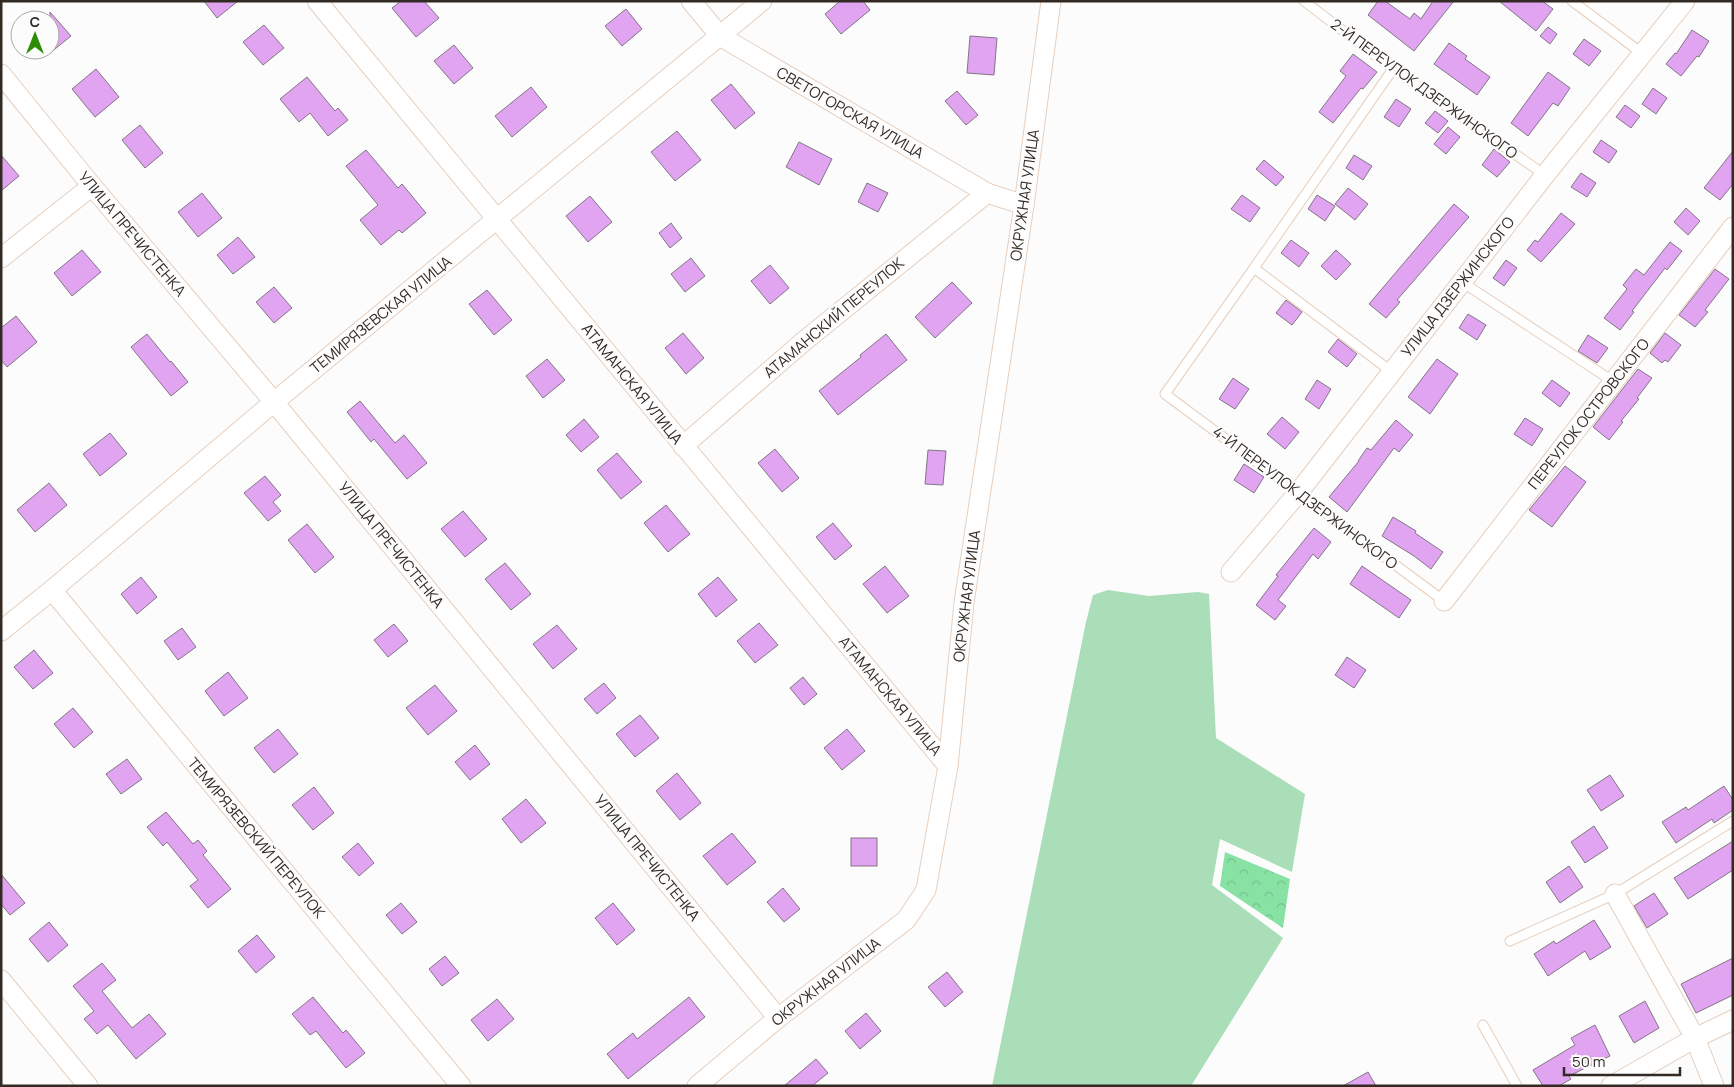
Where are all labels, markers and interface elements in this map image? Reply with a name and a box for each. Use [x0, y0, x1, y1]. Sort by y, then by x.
north arrow [10, 10, 60, 60]
text: С [30, 12, 40, 31]
street label: 2-Й ПЕРЕУЛОК ДЗЕРЖИНСКОГО [1327, 14, 1522, 164]
street label: СВЕТОГОРСКАЯ УЛИЦА [773, 62, 928, 164]
street label: ОКРУЖНАЯ УЛИЦА [1005, 127, 1044, 262]
street label: УЛИЦА ПРЕЧИСТЕНКА [74, 167, 191, 301]
street label: УЛИЦА ДЗЕРЖИНСКОГО [1396, 212, 1519, 361]
street label: ТЕМИРЯЗЕВСКАЯ УЛИЦА [306, 251, 456, 378]
street label: АТАМАНСКИЙ ПЕРЕУЛОК [759, 253, 908, 383]
street label: АТАМАНСКАЯ УЛИЦА [577, 319, 688, 449]
street label: ПЕРЕУЛОК ОСТРОВСКОГО [1523, 334, 1654, 494]
street label: 4-Й ПЕРЕУЛОК ДЗЕРЖИНСКОГО [1209, 421, 1402, 574]
street label: УЛИЦА ПРЕЧИСТЕНКА [334, 477, 449, 613]
street label: ОКРУЖНАЯ УЛИЦА [948, 528, 985, 663]
street label: АТАМАНСКАЯ УЛИЦА [834, 631, 947, 760]
street label: ТЕМИРЯЗЕВСКИЙ ПЕРЕУЛОК [183, 753, 330, 923]
street label: УЛИЦА ПРЕЧИСТЕНКА [590, 790, 705, 926]
street label: ОКРУЖНАЯ УЛИЦА [767, 932, 885, 1031]
scale bar [1564, 1044, 1680, 1076]
text: 50 m [1572, 1051, 1606, 1072]

